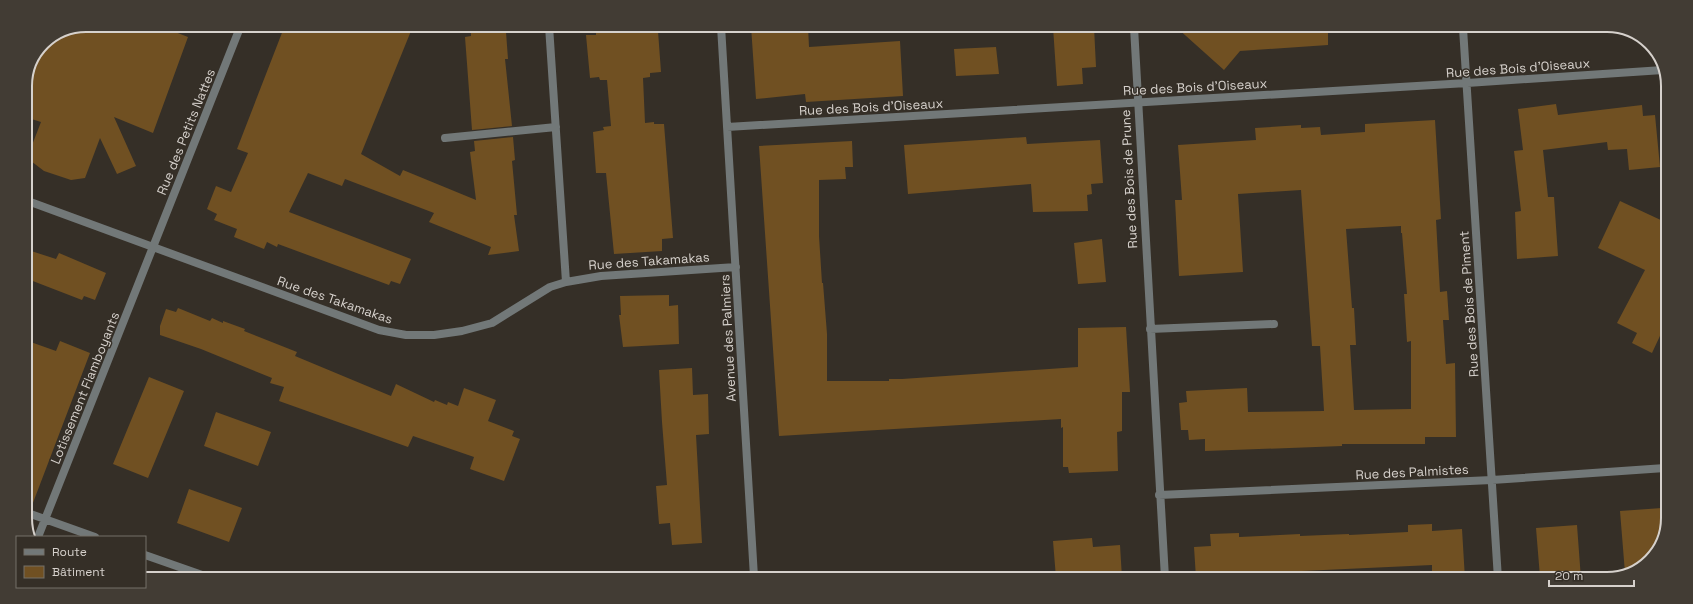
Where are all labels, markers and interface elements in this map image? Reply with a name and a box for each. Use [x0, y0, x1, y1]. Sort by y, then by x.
street label: Rue des Bois d'Oiseaux [1445, 54, 1591, 82]
street label: Rue des Petits Nattes [153, 66, 219, 198]
street label: Rue des Bois d'Oiseaux [1122, 75, 1268, 99]
street label: Rue des Bois d'Oiseaux [798, 95, 944, 119]
street label: Rue des Bois de Prune [1117, 109, 1141, 249]
street label: Rue des Bois de Piment [1455, 230, 1483, 378]
street label: Rue des Takamakas [588, 248, 710, 274]
street label: Rue des Takamakas [275, 272, 395, 328]
street label: Avenue des Palmiers [716, 274, 740, 402]
street label: Lotissement Flamboyants [47, 309, 123, 467]
street label: Rue des Palmistes [1355, 461, 1469, 483]
legend [16, 536, 146, 588]
text: Route [52, 544, 87, 560]
scale bar [1549, 562, 1634, 588]
text: Bâtiment [52, 564, 105, 580]
text: 20 m [1555, 568, 1583, 584]

